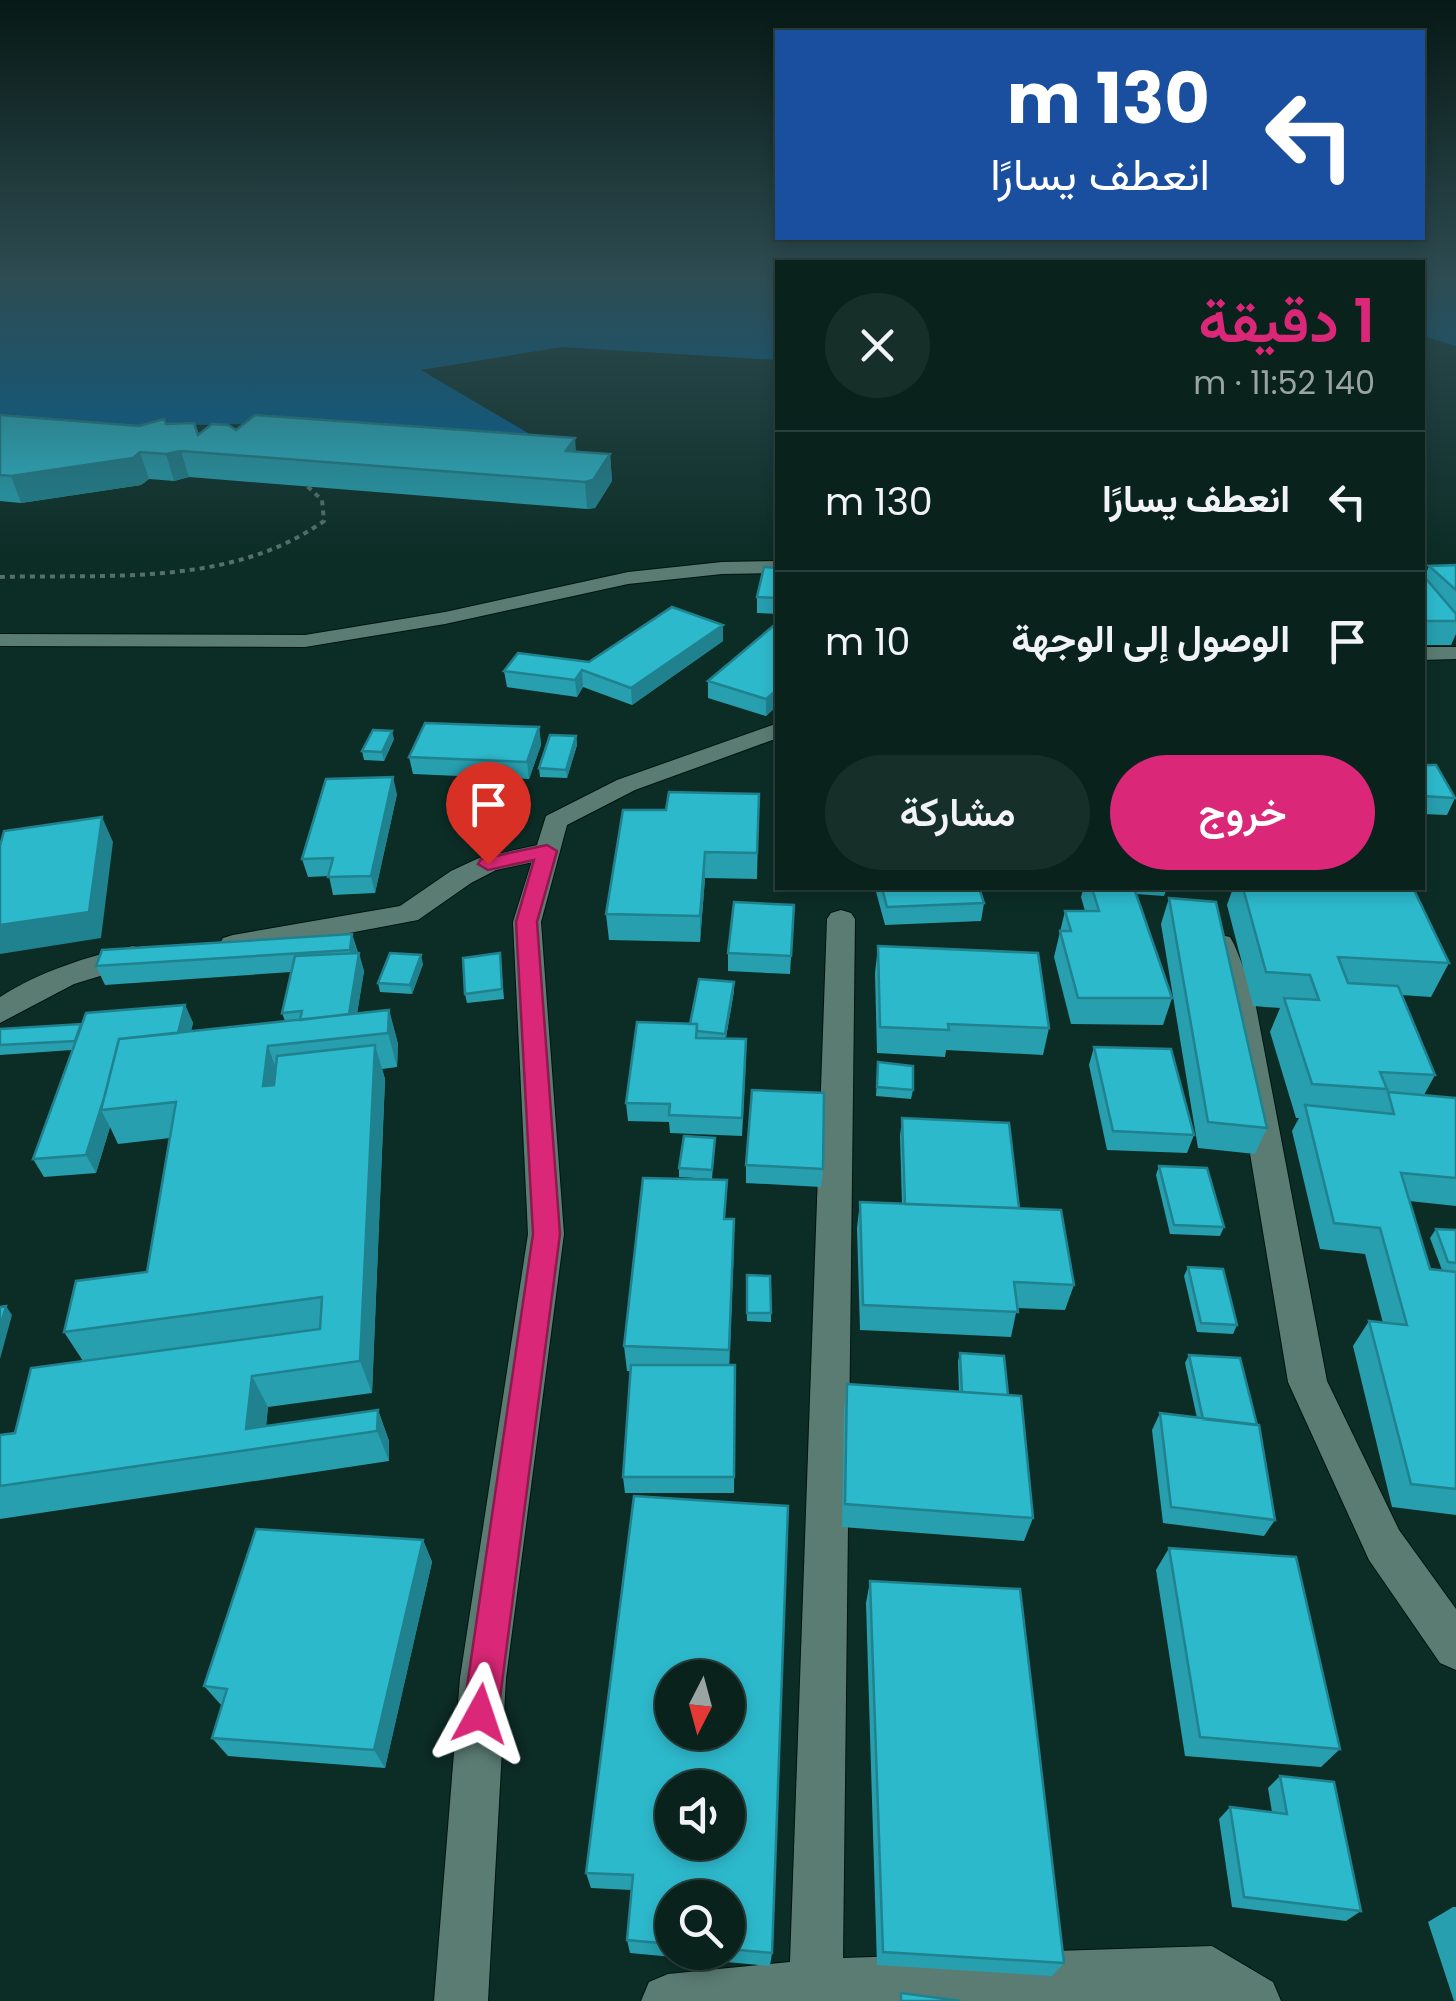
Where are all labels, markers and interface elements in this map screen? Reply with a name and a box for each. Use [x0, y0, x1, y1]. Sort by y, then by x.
text: 130 m [1007, 49, 1210, 148]
icon: left [1245, 70, 1375, 200]
text: انعطف يسارًا [990, 143, 1210, 206]
text: 1 دقيقة [1198, 279, 1375, 363]
button: close [825, 293, 930, 398]
text: 140 m · 11:52 [1193, 360, 1375, 405]
text: انعطف يسارًا [1102, 472, 1290, 525]
icon: left [1320, 474, 1375, 529]
text: 130 m [825, 475, 933, 528]
text: الوصول إلى الوجهة [1011, 612, 1290, 665]
icon: arrive [1320, 614, 1375, 669]
text: 10 m [825, 615, 910, 668]
button: مشاركة [825, 755, 1090, 870]
button: خروج [1110, 755, 1375, 870]
pin [446, 762, 531, 865]
icon: arrive [461, 777, 516, 832]
north arrow [655, 1660, 745, 1750]
map controls [655, 1660, 745, 1970]
position arrow [428, 1662, 532, 1766]
button: sound [655, 1770, 745, 1860]
button: search [655, 1880, 745, 1970]

